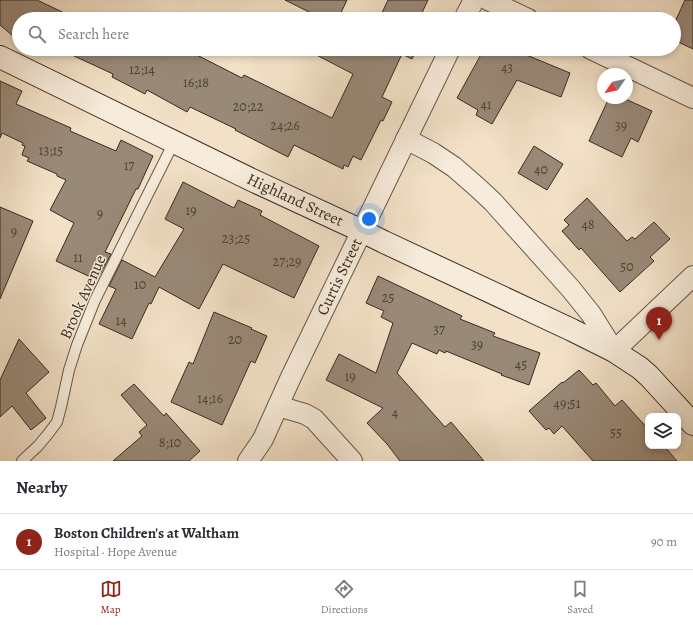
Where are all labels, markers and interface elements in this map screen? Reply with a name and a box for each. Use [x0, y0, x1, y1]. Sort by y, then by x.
search box [12, 12, 681, 56]
icon: search [26, 23, 48, 45]
text: Search here [58, 24, 129, 44]
house number: 43 [501, 58, 513, 77]
house number: 12;14 [129, 60, 155, 79]
north arrow [597, 68, 633, 104]
house number: 16;18 [183, 73, 209, 92]
house number: 41 [480, 95, 492, 114]
house number: 20;22 [233, 97, 264, 116]
house number: 24;26 [270, 116, 300, 135]
house number: 39 [615, 116, 627, 135]
house number: 13;15 [39, 141, 63, 160]
house number: 17 [124, 156, 134, 175]
house number: 40 [534, 160, 548, 179]
street label: Highland Street [243, 168, 347, 232]
house number: 19 [185, 201, 197, 220]
house number: 9 [97, 204, 103, 223]
your location [359, 209, 379, 229]
house number: 48 [581, 215, 595, 234]
house number: 9 [11, 222, 17, 241]
house number: 23;25 [222, 229, 250, 248]
street label: Curtis Street [311, 234, 368, 319]
house number: 11 [73, 248, 83, 267]
street label: Brook Avenue [55, 251, 111, 343]
house number: 27;29 [273, 252, 301, 271]
house number: 50 [620, 257, 634, 276]
house number: 10 [134, 275, 146, 294]
house number: 25 [382, 288, 394, 307]
pin: 1 [646, 307, 672, 340]
house number: 14 [115, 311, 127, 330]
house number: 37 [433, 320, 445, 339]
house number: 20 [228, 330, 242, 349]
house number: 39 [471, 335, 483, 354]
house number: 45 [515, 355, 527, 374]
house number: 19 [344, 367, 356, 386]
house number: 14;16 [197, 389, 223, 408]
house number: 49;51 [554, 394, 581, 413]
house number: 4 [392, 403, 398, 422]
map controls [645, 413, 681, 449]
button: layers [645, 413, 681, 449]
house number: 55 [610, 423, 622, 442]
house number: 8;10 [159, 433, 181, 452]
text: Nearby [16, 476, 67, 499]
text: Boston Children's at Waltham [54, 523, 239, 543]
text: 1 [27, 533, 31, 550]
text: 90 m [651, 533, 677, 550]
text: Hospital · Hope Avenue [54, 543, 177, 560]
tab: Map [100, 578, 122, 617]
tab: Directions [321, 578, 368, 617]
tab: Saved [567, 578, 593, 617]

